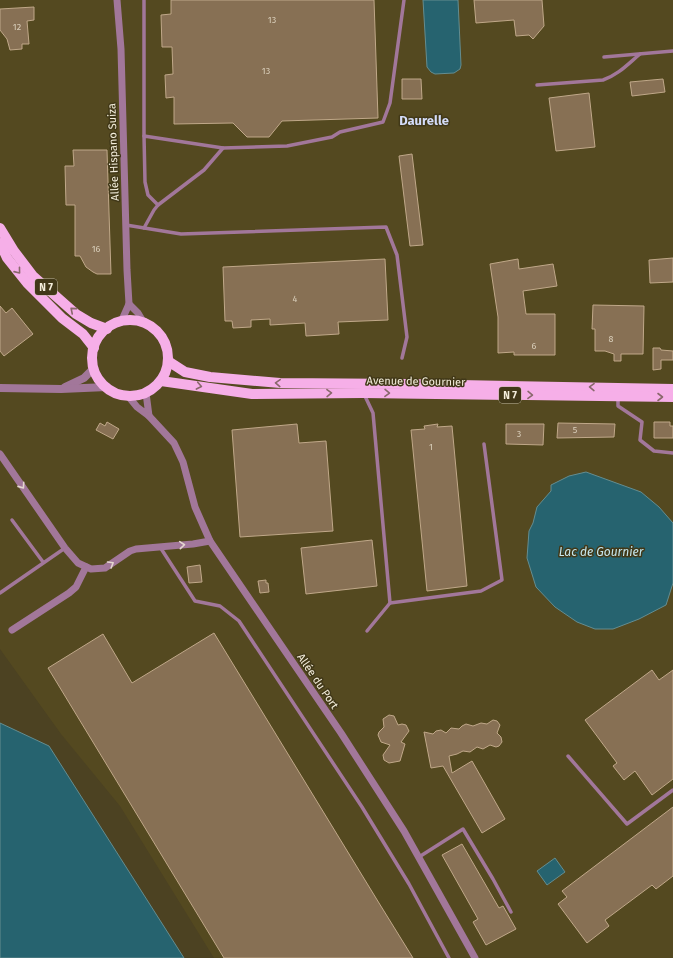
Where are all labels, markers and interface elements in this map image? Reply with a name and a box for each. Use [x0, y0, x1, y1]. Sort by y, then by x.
house number: 13 [268, 15, 276, 25]
house number: 12 [13, 22, 21, 32]
house number: 13 [262, 66, 270, 76]
street label: Allée Hispano Suiza [105, 103, 122, 201]
district label: Daurelle [399, 113, 449, 128]
house number: 16 [92, 244, 101, 254]
one-way arrow [13, 267, 20, 274]
road number: N 7 [35, 279, 57, 295]
house number: 4 [293, 294, 298, 304]
one-way arrow [70, 308, 77, 315]
house number: 8 [609, 334, 614, 344]
house number: 6 [532, 341, 537, 351]
street label: Avenue de Gournier [367, 374, 466, 389]
one-way arrow [275, 378, 281, 387]
one-way arrow [196, 382, 202, 390]
one-way arrow [589, 383, 595, 392]
road number: N 7 [499, 387, 521, 403]
one-way arrow [326, 389, 332, 397]
one-way arrow [384, 389, 390, 397]
one-way arrow [528, 391, 534, 399]
one-way arrow [657, 393, 663, 401]
house number: 5 [573, 425, 578, 435]
house number: 3 [517, 429, 521, 439]
house number: 1 [429, 442, 433, 452]
one-way arrow [17, 482, 25, 489]
one-way arrow [179, 541, 185, 550]
water label: Lac de Gournier [559, 545, 644, 559]
one-way arrow [107, 561, 114, 569]
street label: Allée du Port [294, 651, 341, 712]

